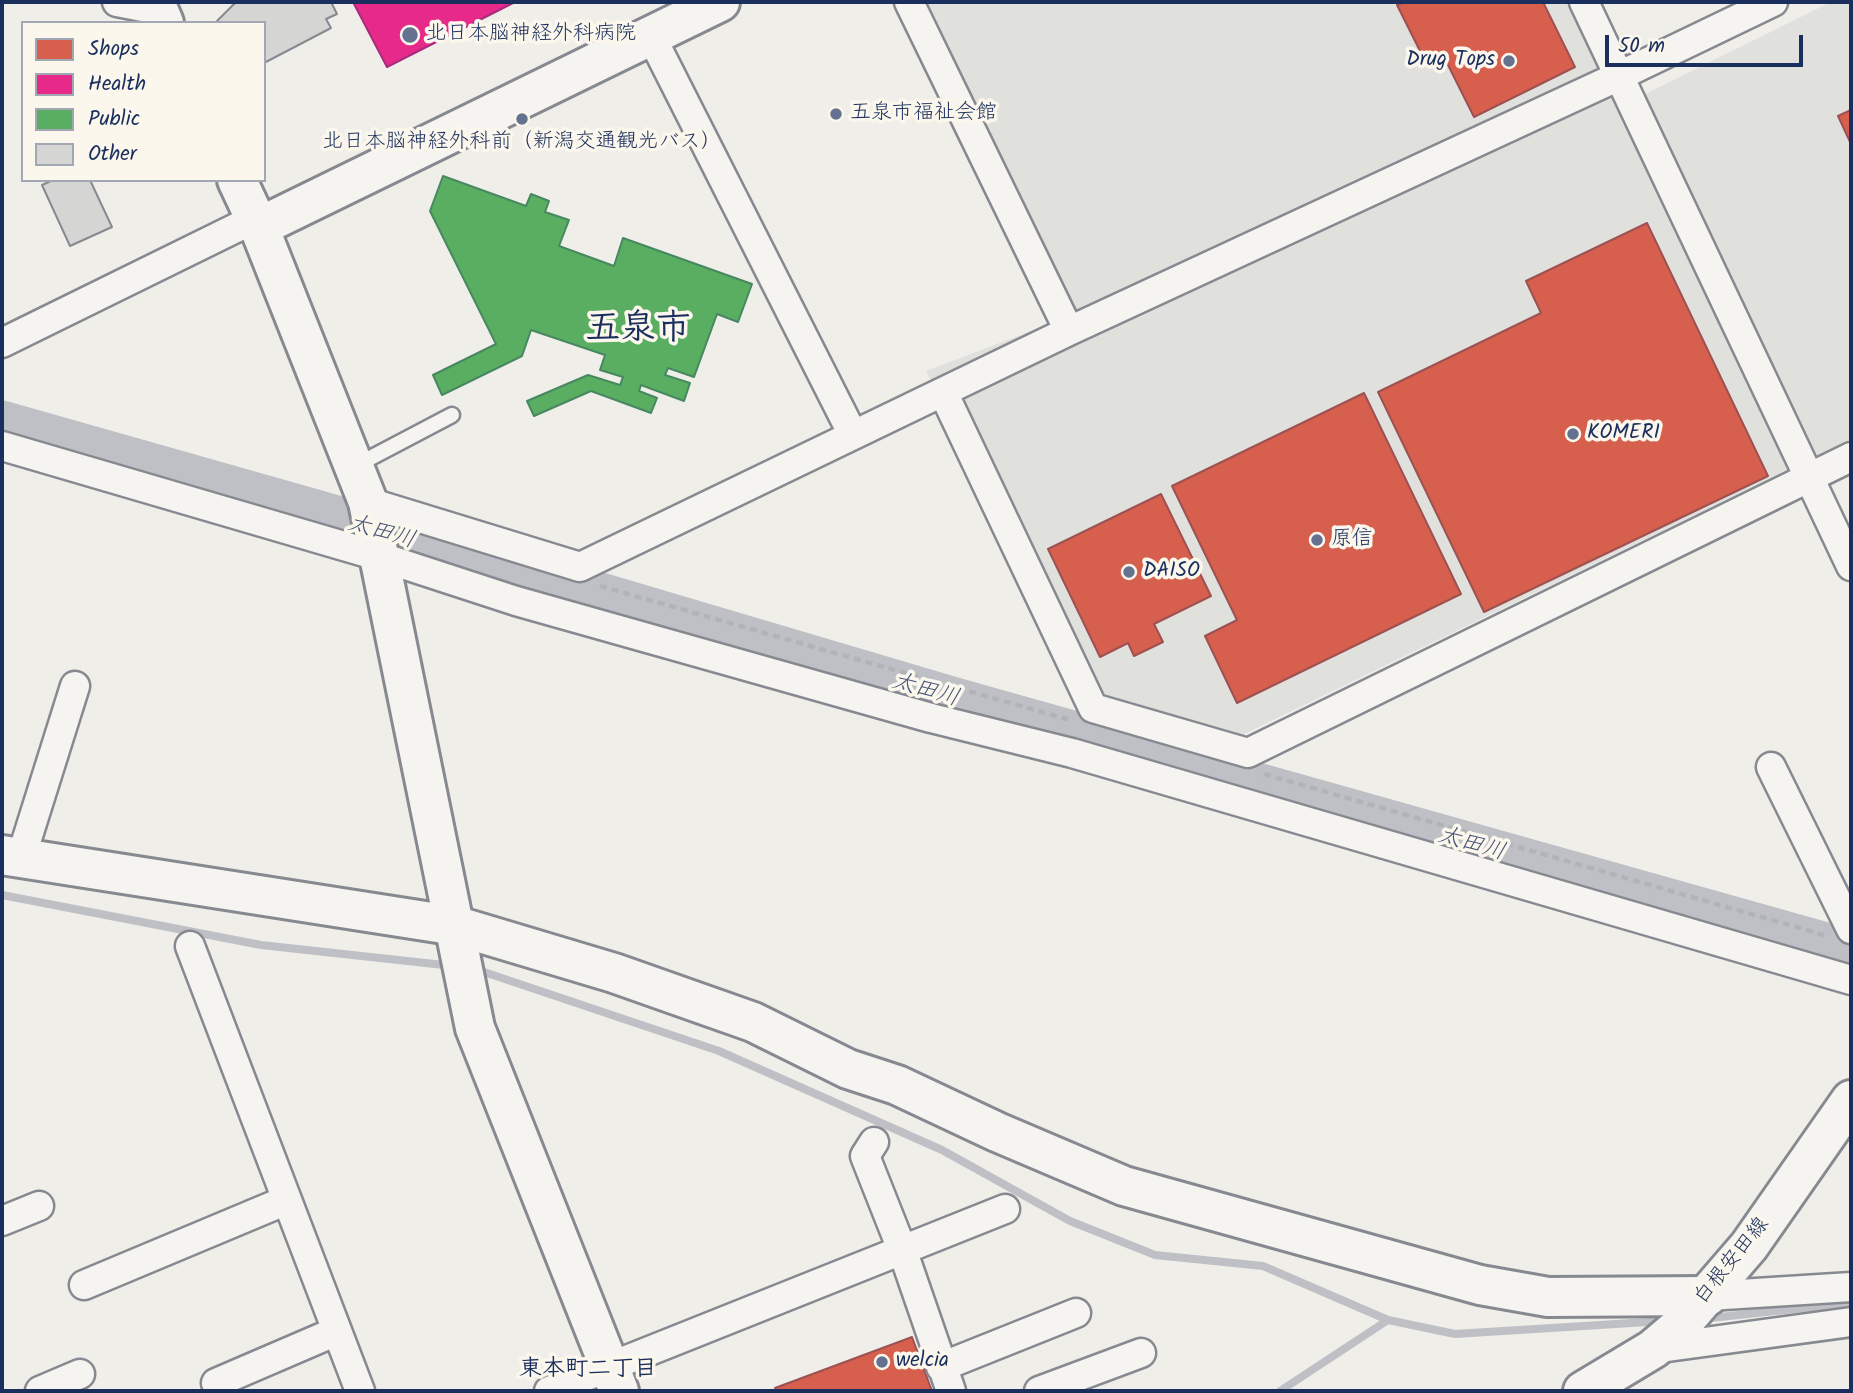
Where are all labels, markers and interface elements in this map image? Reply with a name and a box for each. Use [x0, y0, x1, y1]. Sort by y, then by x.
legend [21, 21, 266, 182]
scale bar [1608, 21, 1806, 65]
place label: 北日本脳神経外科病院 [426, 22, 636, 48]
marker: 北日本脳神経外科病院 [400, 25, 420, 45]
text: 50 m [1618, 30, 1665, 63]
text: Shops [88, 33, 139, 66]
place label: Drug Tops [1406, 48, 1495, 74]
marker: Drug Tops [1501, 53, 1517, 69]
text: Health [88, 68, 146, 101]
place label: 五泉市福祉会館 [850, 101, 997, 127]
text: Public [88, 103, 140, 136]
marker: 五泉市福祉会館 [828, 106, 844, 122]
marker: 北日本脳神経外科前（新潟交通観光バス） [514, 111, 530, 127]
place label: 北日本脳神経外科前（新潟交通観光バス） [323, 130, 721, 156]
text: Other [88, 138, 137, 171]
district label: 五泉市 [586, 311, 690, 353]
place label: KOMERI [1587, 421, 1660, 447]
marker: KOMERI [1565, 426, 1581, 442]
water label: 太田川 [344, 511, 418, 557]
place label: 原信 [1331, 527, 1373, 553]
marker: 原信 [1309, 532, 1325, 548]
place label: DAISO [1143, 559, 1200, 585]
marker: DAISO [1121, 564, 1137, 580]
water label: 太田川 [888, 669, 962, 715]
water label: 太田川 [1434, 823, 1508, 869]
street label: 白根安田線 [1690, 1213, 1776, 1311]
place label: welcia [896, 1349, 949, 1375]
marker: welcia [874, 1354, 890, 1370]
district label: 東本町二丁目 [519, 1357, 657, 1385]

